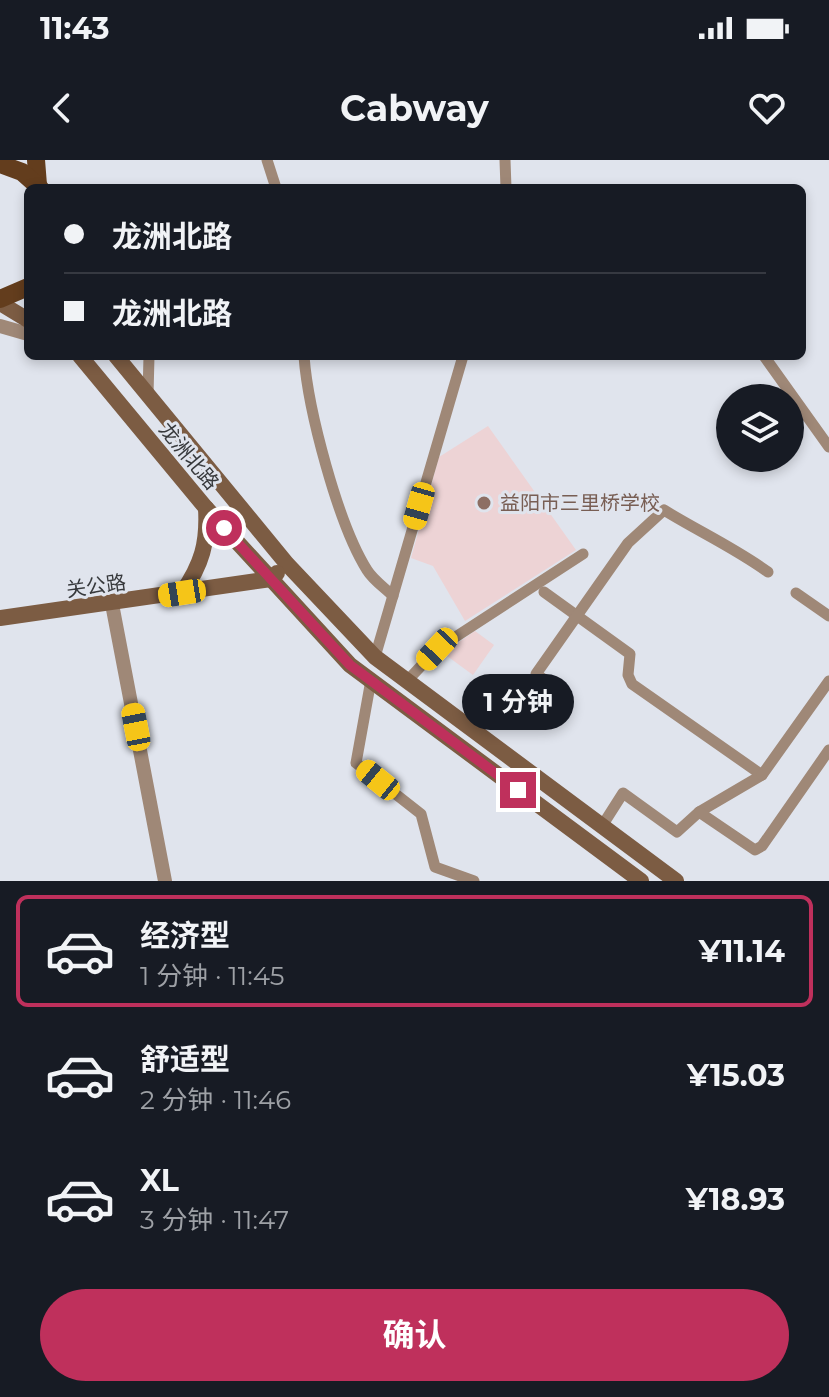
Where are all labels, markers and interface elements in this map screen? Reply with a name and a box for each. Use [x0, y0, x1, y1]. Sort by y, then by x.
text: 11:43 [40, 10, 110, 47]
icon: back [40, 86, 84, 130]
text: Cabway [340, 86, 489, 130]
icon: heart [745, 86, 789, 130]
text: 龙洲北路 [112, 218, 232, 255]
text: 龙洲北路 [112, 295, 232, 332]
map controls [716, 384, 804, 472]
button: layers [716, 384, 804, 472]
street label: 龙洲北路 [154, 418, 224, 494]
car [401, 480, 437, 532]
place label: 益阳市三里桥学校 [500, 491, 660, 515]
marker: 益阳市三里桥学校 [475, 494, 493, 512]
route start [206, 510, 242, 546]
street label: 关公路 [65, 570, 127, 602]
car [156, 577, 208, 609]
car [412, 623, 462, 675]
callout: 1 分钟 [462, 674, 574, 730]
text: 1 分钟 [483, 686, 553, 718]
car [120, 701, 152, 753]
car [352, 756, 404, 804]
route end [500, 772, 536, 808]
icon: car [44, 915, 116, 987]
text: 经济型 [140, 917, 230, 954]
text: ¥11.14 [699, 933, 785, 970]
text: 1 分钟 · 11:45 [140, 960, 285, 992]
icon: car [44, 1039, 116, 1111]
text: 舒适型 [140, 1041, 230, 1078]
text: ¥15.03 [687, 1057, 785, 1094]
text: 2 分钟 · 11:46 [140, 1084, 291, 1116]
text: XL [140, 1162, 179, 1199]
icon: car [44, 1163, 116, 1235]
text: ¥18.93 [686, 1181, 785, 1218]
text: 3 分钟 · 11:47 [140, 1204, 289, 1236]
button: 确认 [40, 1289, 789, 1381]

